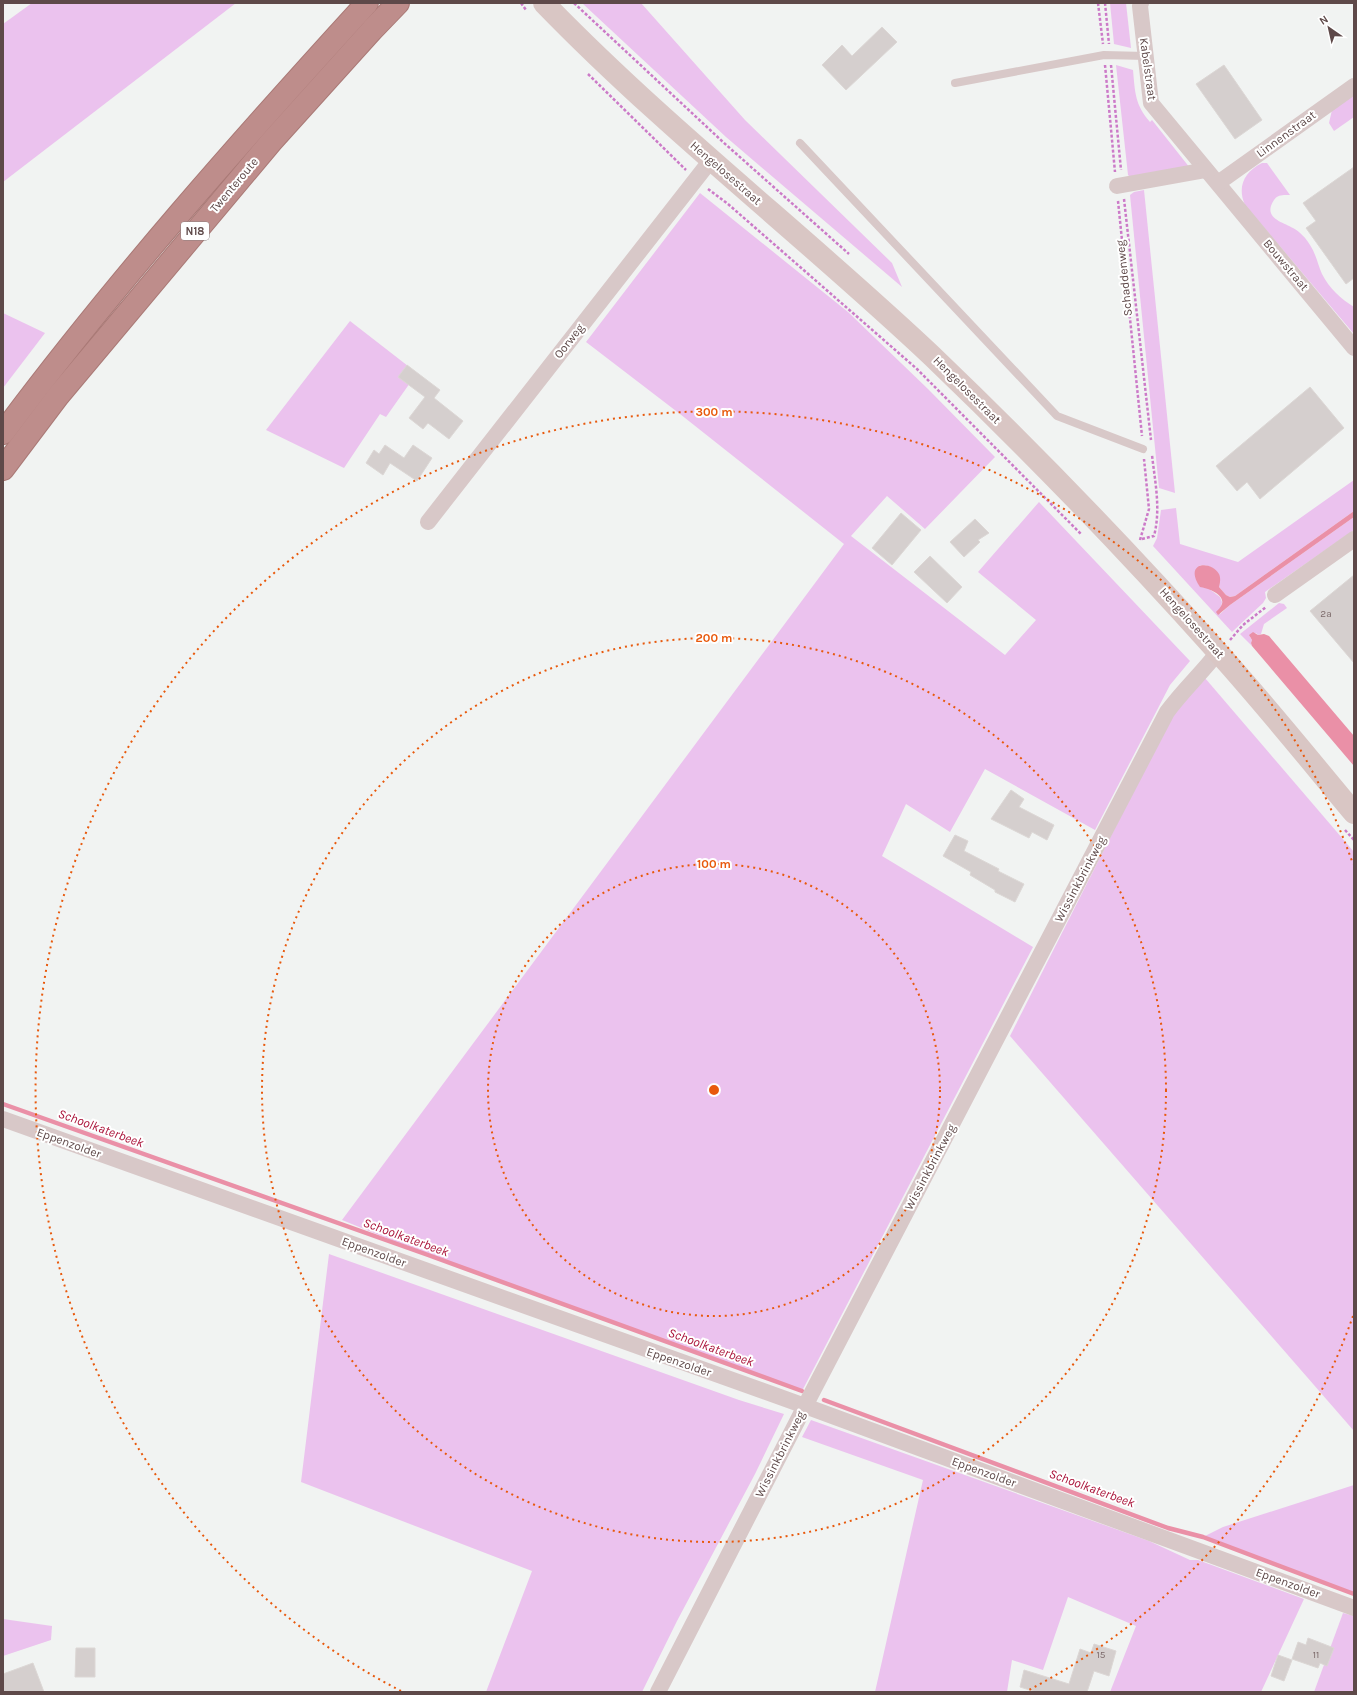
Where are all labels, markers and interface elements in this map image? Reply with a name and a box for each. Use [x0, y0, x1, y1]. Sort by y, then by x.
north arrow [1309, 8, 1349, 48]
text: N [1317, 13, 1331, 28]
street label: Kabelstraat [1137, 37, 1159, 102]
street label: Linnenstraat [1254, 107, 1319, 160]
street label: Hengelosestraat [688, 138, 765, 208]
street label: Twenteroute [207, 155, 261, 215]
road number: N18 [181, 222, 209, 240]
street label: Bouwstraat [1260, 236, 1312, 294]
street label: Schaddenweg [1113, 239, 1135, 317]
street label: Oorweg [551, 321, 587, 361]
street label: Hengelosestraat [930, 353, 1004, 427]
text: 300 m [695, 405, 733, 419]
street label: Hengelosestraat [1157, 585, 1228, 661]
house number: 2a [1320, 608, 1332, 620]
text: 200 m [696, 631, 732, 645]
street label: Wissinkbrinkweg [1051, 834, 1109, 924]
text: 100 m [697, 857, 731, 871]
centre of rings [707, 1083, 721, 1097]
water label: Schoolkaterbeek [56, 1106, 146, 1151]
street label: Wissinkbrinkweg [901, 1122, 959, 1212]
street label: Eppenzolder [35, 1125, 104, 1161]
water label: Schoolkaterbeek [361, 1215, 451, 1260]
street label: Eppenzolder [340, 1234, 409, 1270]
water label: Schoolkaterbeek [666, 1325, 756, 1370]
street label: Eppenzolder [645, 1344, 714, 1380]
street label: Wissinkbrinkweg [752, 1408, 808, 1500]
street label: Eppenzolder [950, 1454, 1019, 1490]
water label: Schoolkaterbeek [1047, 1466, 1137, 1511]
street label: Eppenzolder [1254, 1565, 1323, 1601]
house number: 15 [1097, 1649, 1106, 1661]
house number: 11 [1313, 1649, 1319, 1661]

